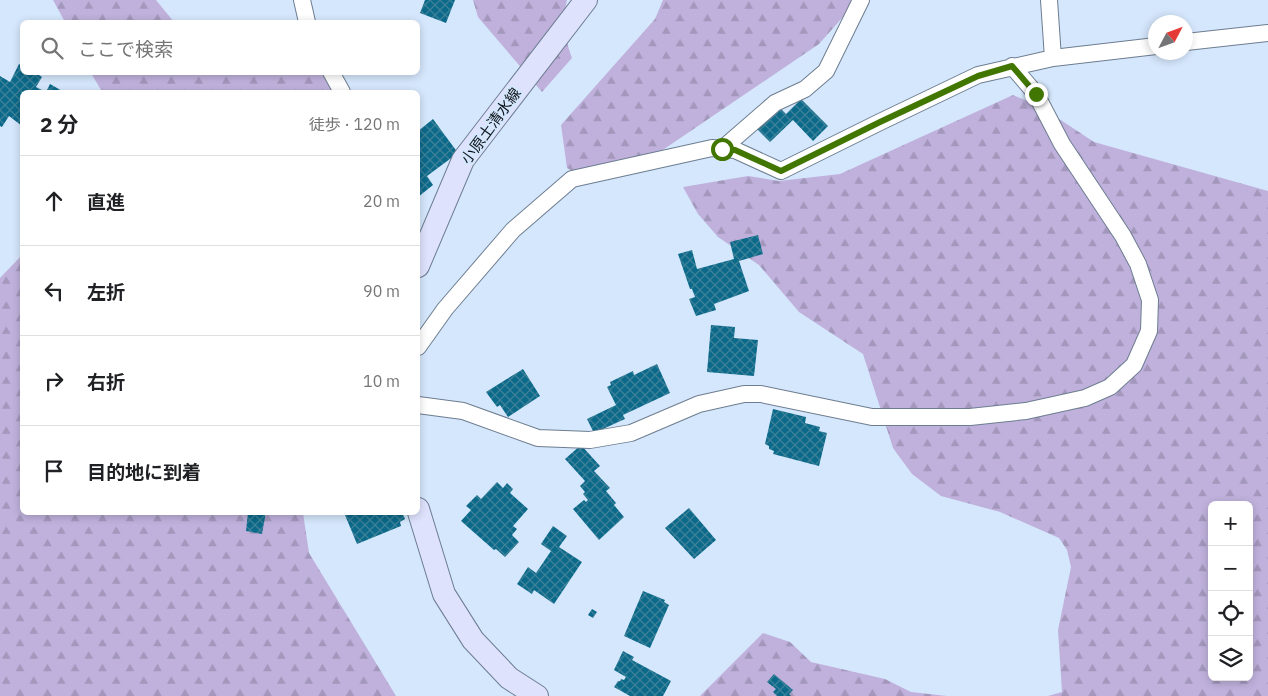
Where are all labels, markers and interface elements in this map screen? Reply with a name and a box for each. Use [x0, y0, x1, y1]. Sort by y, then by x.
north arrow [1148, 15, 1193, 60]
search box [20, 20, 420, 75]
icon: search [38, 34, 66, 62]
text: ここで検索 [78, 37, 173, 61]
route end [1025, 83, 1048, 106]
street label: 小原土清水線 [456, 84, 525, 168]
text: 2 分 [40, 110, 79, 138]
text: 徒歩 · 120 m [309, 114, 400, 134]
route start [711, 138, 734, 161]
icon: ahead [40, 187, 68, 215]
text: 直進 [87, 190, 125, 214]
text: 20 m [363, 191, 400, 211]
icon: left [40, 277, 68, 305]
text: 左折 [87, 280, 125, 304]
text: 90 m [363, 281, 400, 301]
icon: right [40, 367, 68, 395]
text: 右折 [87, 370, 125, 394]
text: 10 m [363, 371, 400, 391]
icon: arrive [40, 457, 68, 485]
text: 目的地に到着 [87, 460, 201, 484]
map controls [1208, 501, 1253, 681]
button: + [1208, 501, 1253, 546]
button: − [1208, 546, 1253, 591]
button: locate [1208, 591, 1253, 636]
button: layers [1208, 636, 1253, 681]

